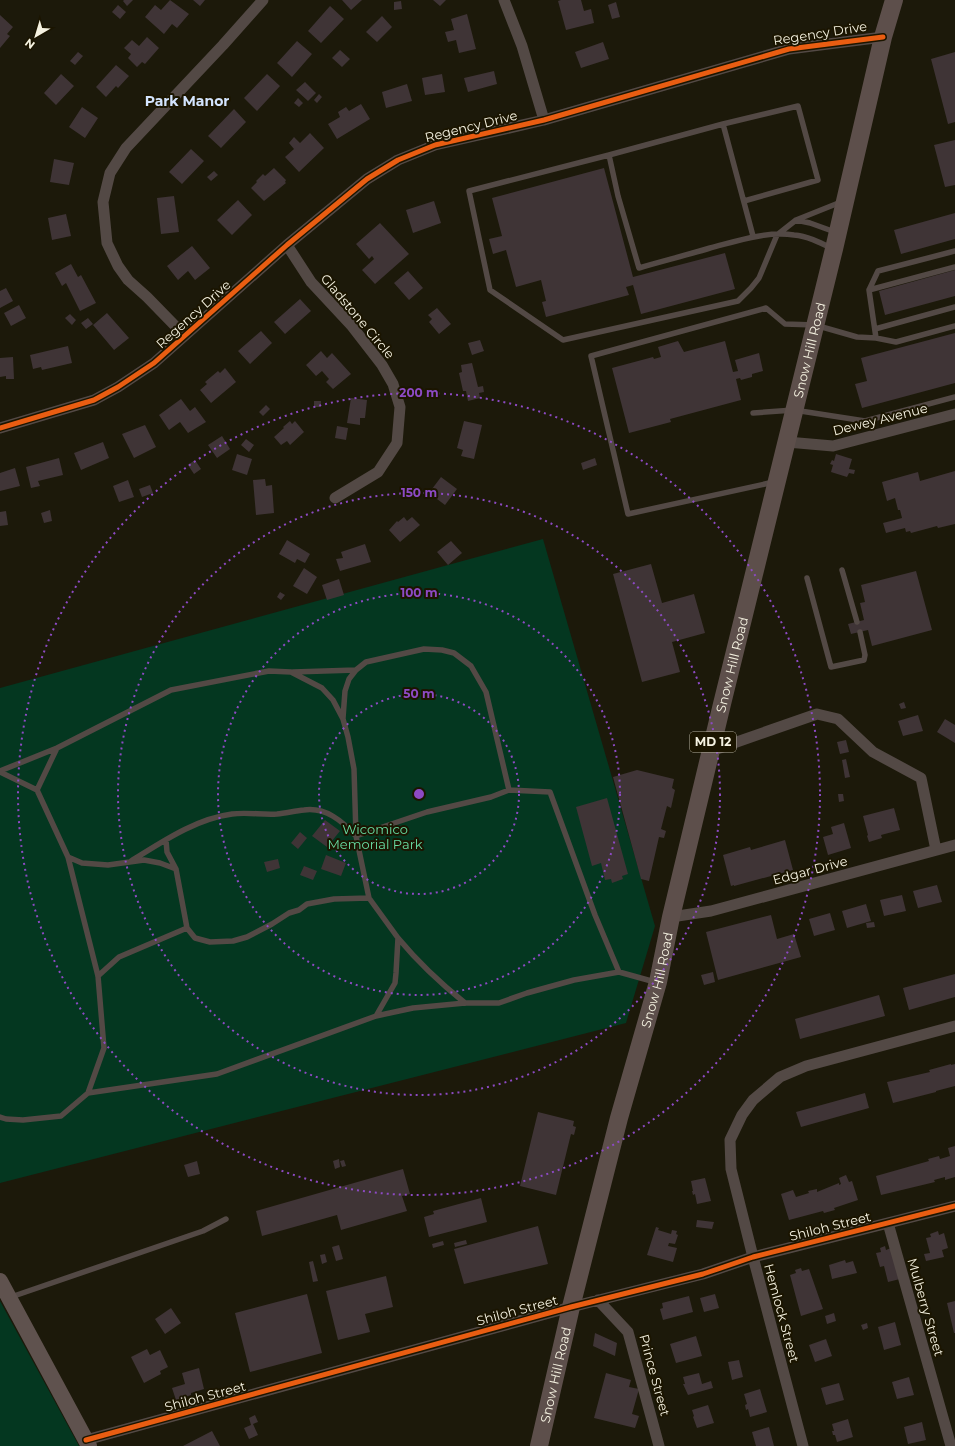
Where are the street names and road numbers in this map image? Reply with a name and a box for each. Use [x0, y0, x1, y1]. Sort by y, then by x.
street label: Regency Drive [772, 18, 868, 48]
street label: Regency Drive [423, 107, 519, 145]
street label: Gladstone Circle [318, 270, 398, 362]
street label: Regency Drive [153, 276, 234, 352]
street label: Snow Hill Road [790, 300, 829, 400]
street label: Dewey Avenue [831, 399, 929, 438]
street label: Snow Hill Road [712, 615, 751, 714]
road number: MD 12 [690, 732, 736, 752]
street label: Edgar Drive [771, 852, 849, 888]
street label: Snow Hill Road [637, 930, 676, 1030]
street label: Shiloh Street [788, 1208, 872, 1244]
street label: Mulberry Street [904, 1256, 948, 1358]
street label: Hemlock Street [761, 1262, 803, 1364]
street label: Shiloh Street [475, 1291, 559, 1329]
street label: Snow Hill Road [537, 1325, 574, 1424]
street label: Prince Street [636, 1332, 674, 1418]
street label: Shiloh Street [163, 1377, 247, 1415]

